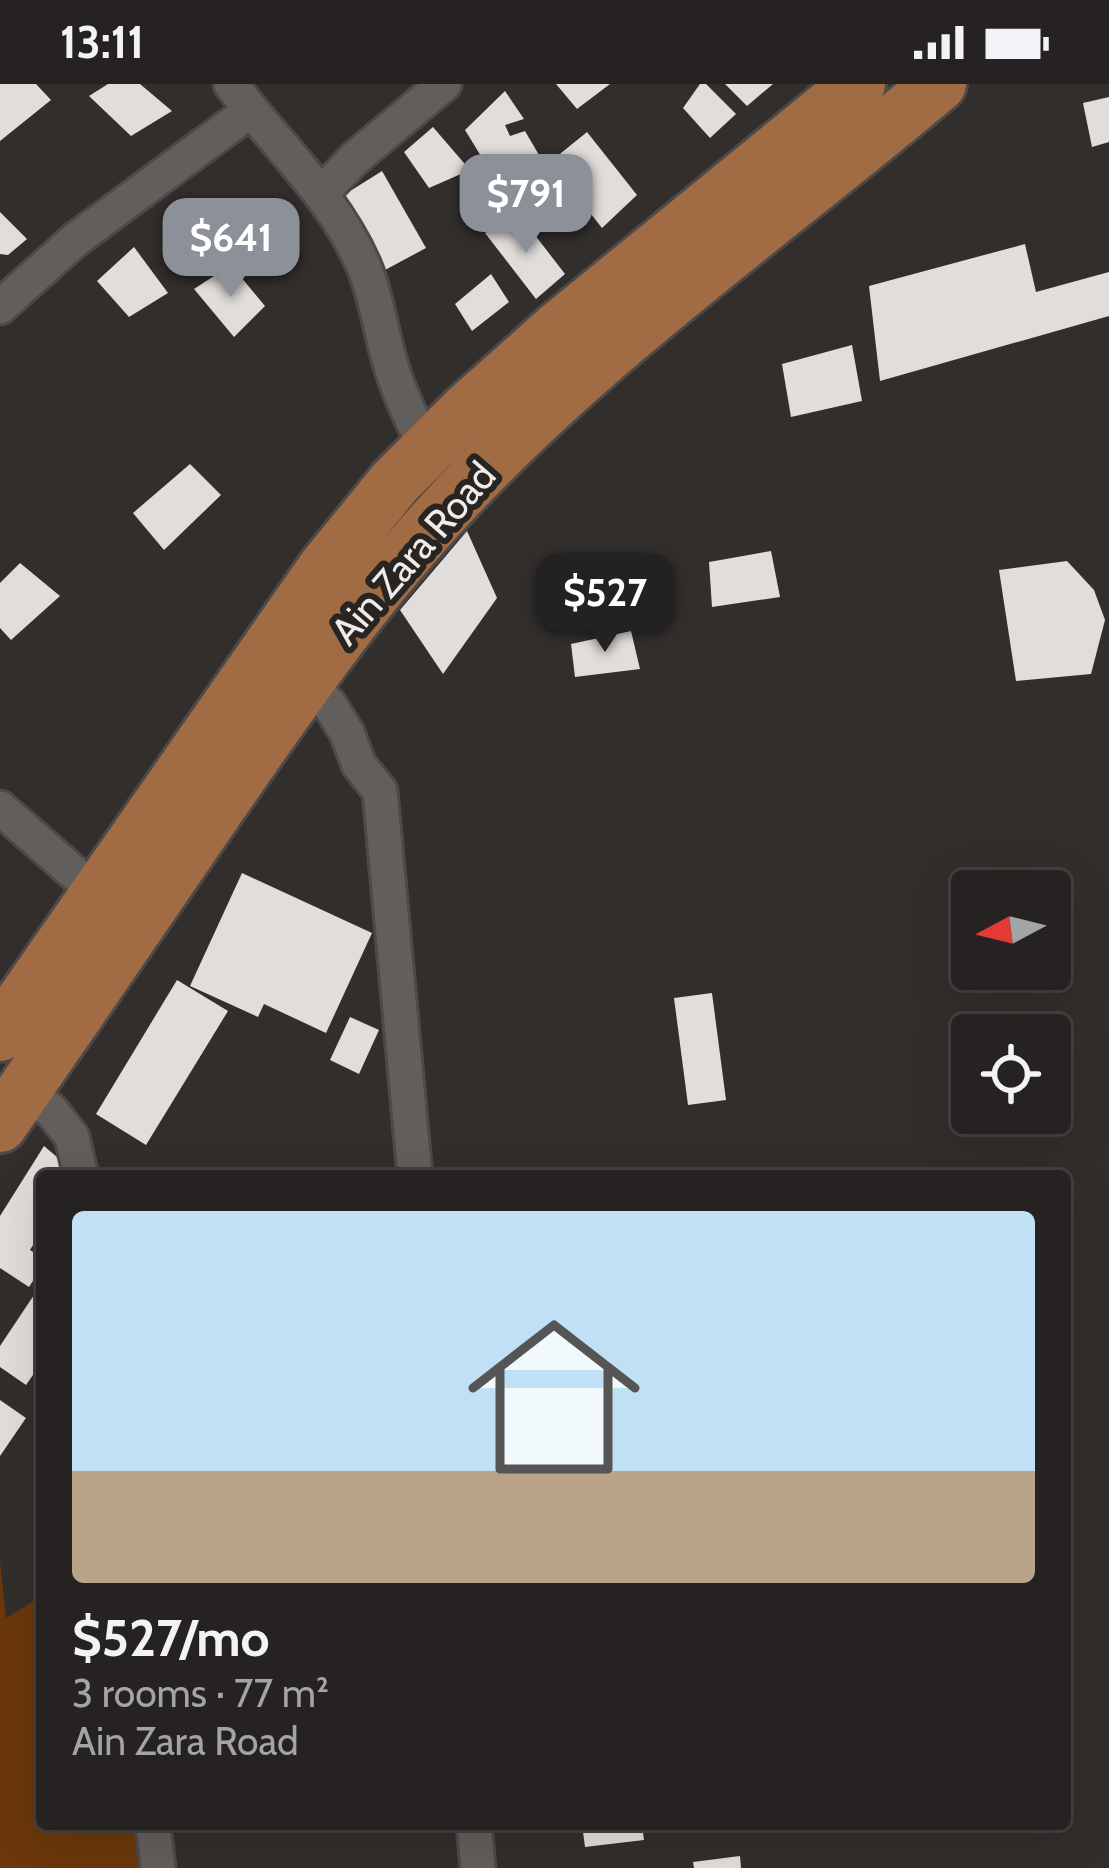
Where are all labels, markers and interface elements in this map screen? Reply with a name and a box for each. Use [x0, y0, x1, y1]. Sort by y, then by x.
text: 13:11 [60, 15, 144, 69]
pin: $791 [455, 154, 597, 256]
text: $791 [487, 169, 565, 217]
pin: $641 [160, 198, 302, 300]
text: $641 [190, 213, 272, 261]
street label: Ain Zara Road [321, 452, 505, 654]
pin: $527 [534, 553, 676, 655]
text: $527 [563, 568, 647, 616]
north arrow [951, 870, 1071, 990]
map controls [951, 870, 1071, 1134]
button: locate [951, 1014, 1071, 1134]
icon: home [446, 1289, 662, 1505]
text: $527/mo [72, 1607, 270, 1669]
text: 3 rooms · 77 m² [72, 1669, 329, 1717]
text: Ain Zara Road [72, 1717, 299, 1765]

